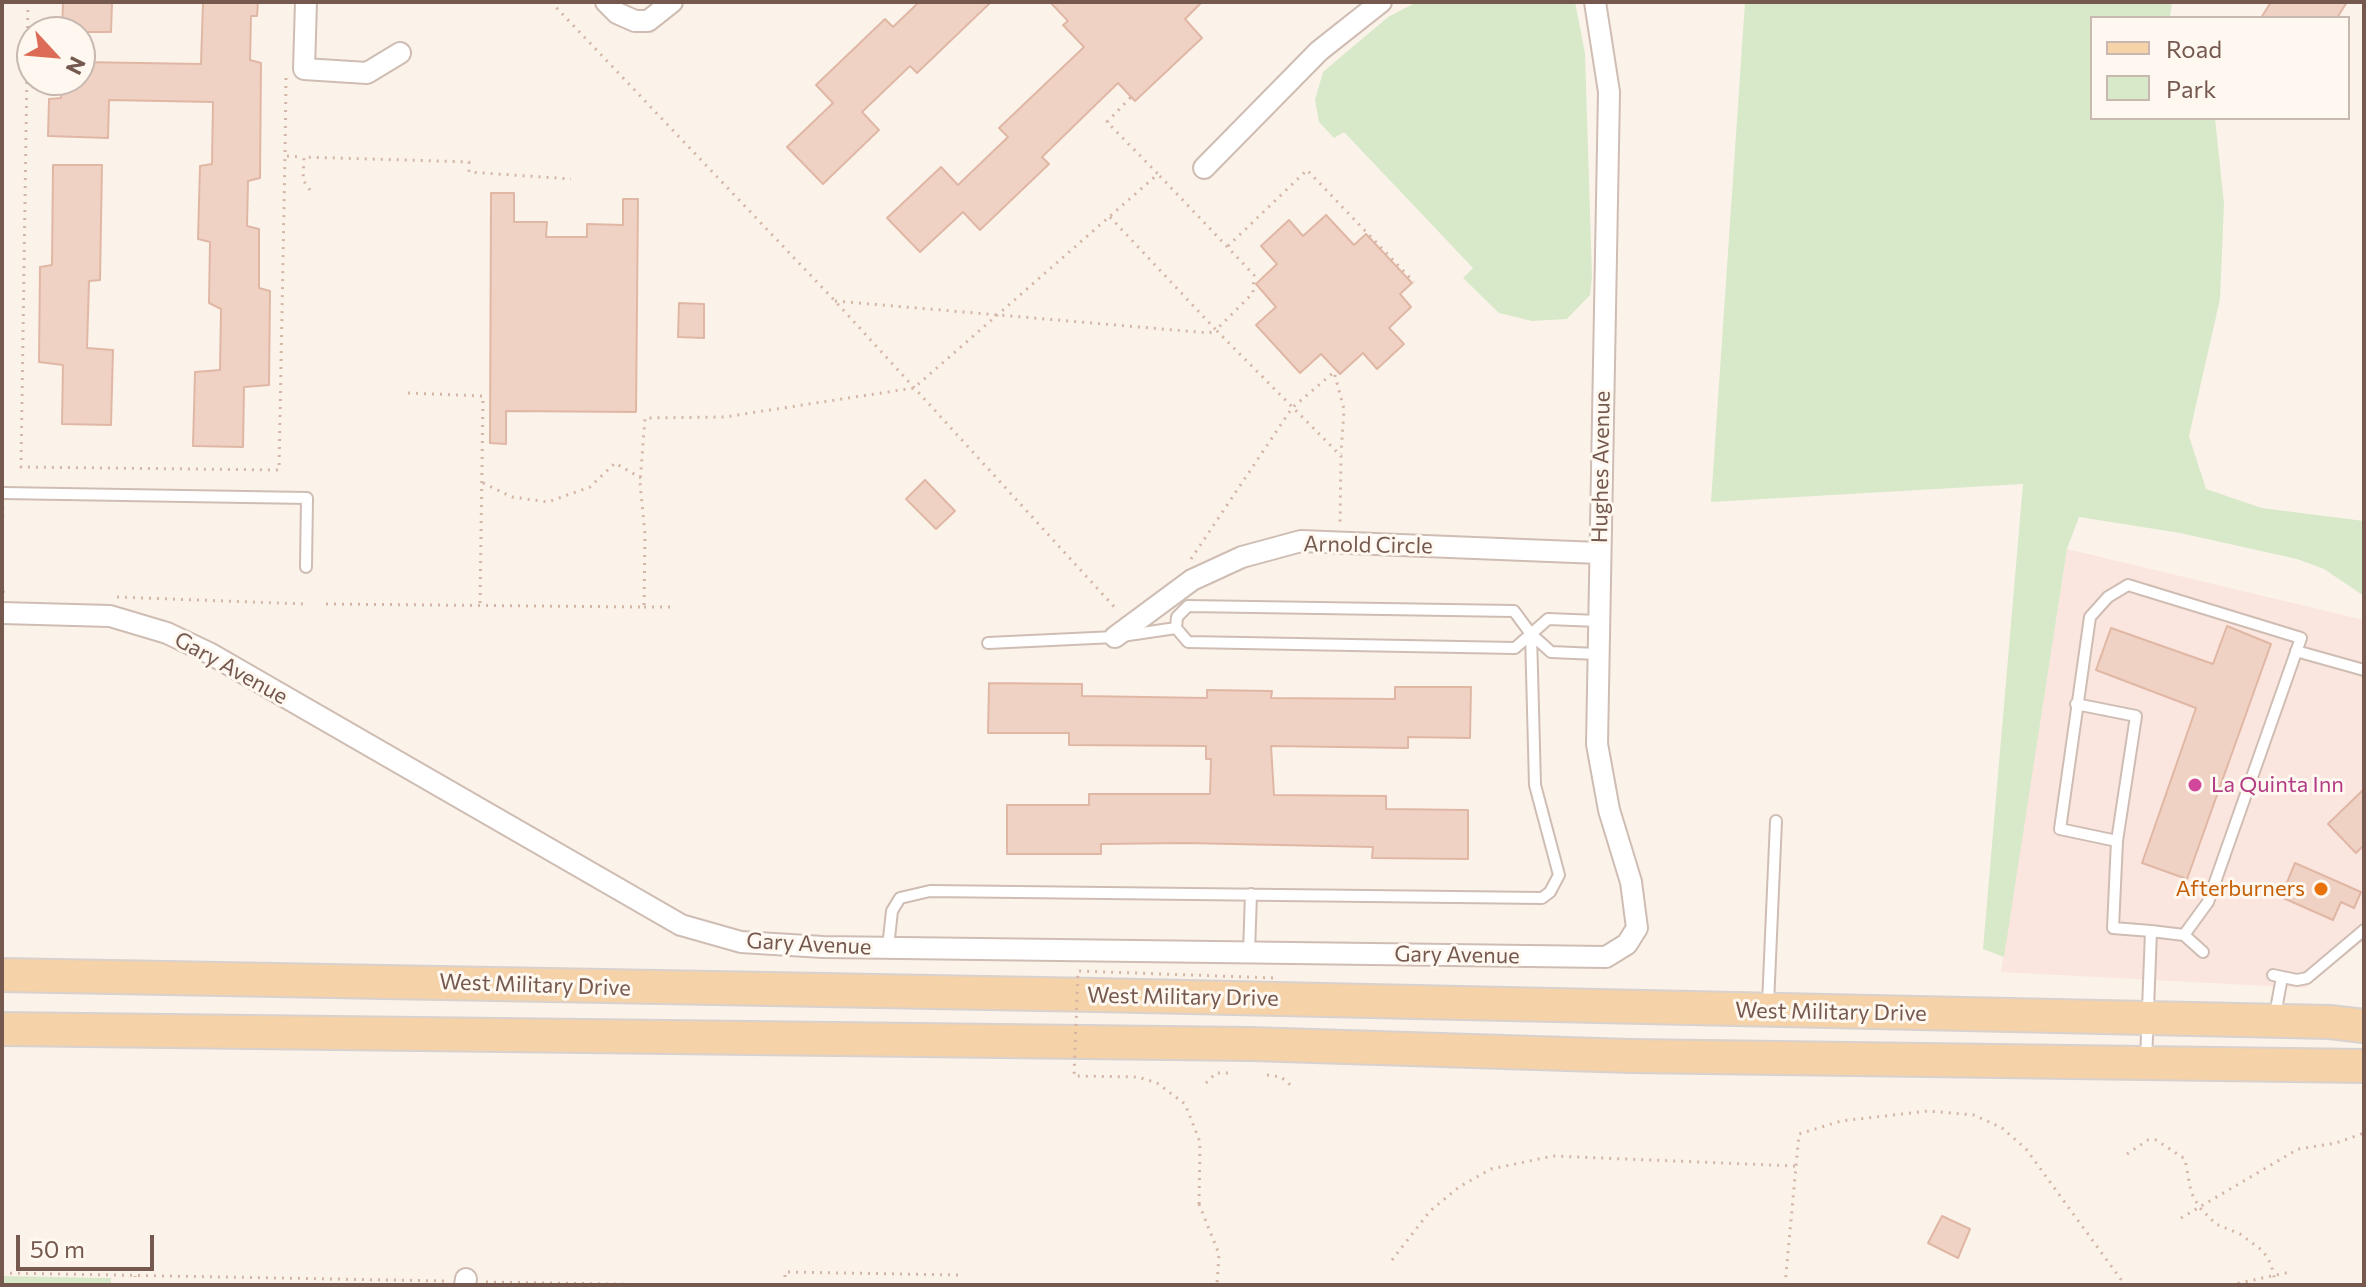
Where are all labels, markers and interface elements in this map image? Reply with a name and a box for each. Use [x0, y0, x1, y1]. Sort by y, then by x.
north arrow [16, 16, 96, 96]
legend [2090, 16, 2350, 120]
text: Road [2166, 34, 2222, 63]
text: N [60, 53, 92, 79]
text: Park [2166, 74, 2216, 103]
street label: Hughes Avenue [1586, 391, 1616, 543]
street label: Arnold Circle [1303, 531, 1433, 559]
street label: Gary Avenue [170, 626, 292, 710]
place label: La Quinta Inn [2211, 772, 2344, 798]
marker: La Quinta Inn [2186, 776, 2204, 794]
place label: Afterburners [2176, 876, 2305, 902]
marker: Afterburners [2312, 880, 2330, 898]
street label: Gary Avenue [746, 928, 872, 960]
street label: Gary Avenue [1394, 941, 1520, 969]
street label: West Military Drive [439, 968, 631, 1002]
street label: West Military Drive [1087, 982, 1279, 1012]
street label: West Military Drive [1735, 997, 1927, 1027]
scale bar [20, 1219, 158, 1269]
text: 50 m [30, 1234, 85, 1263]

